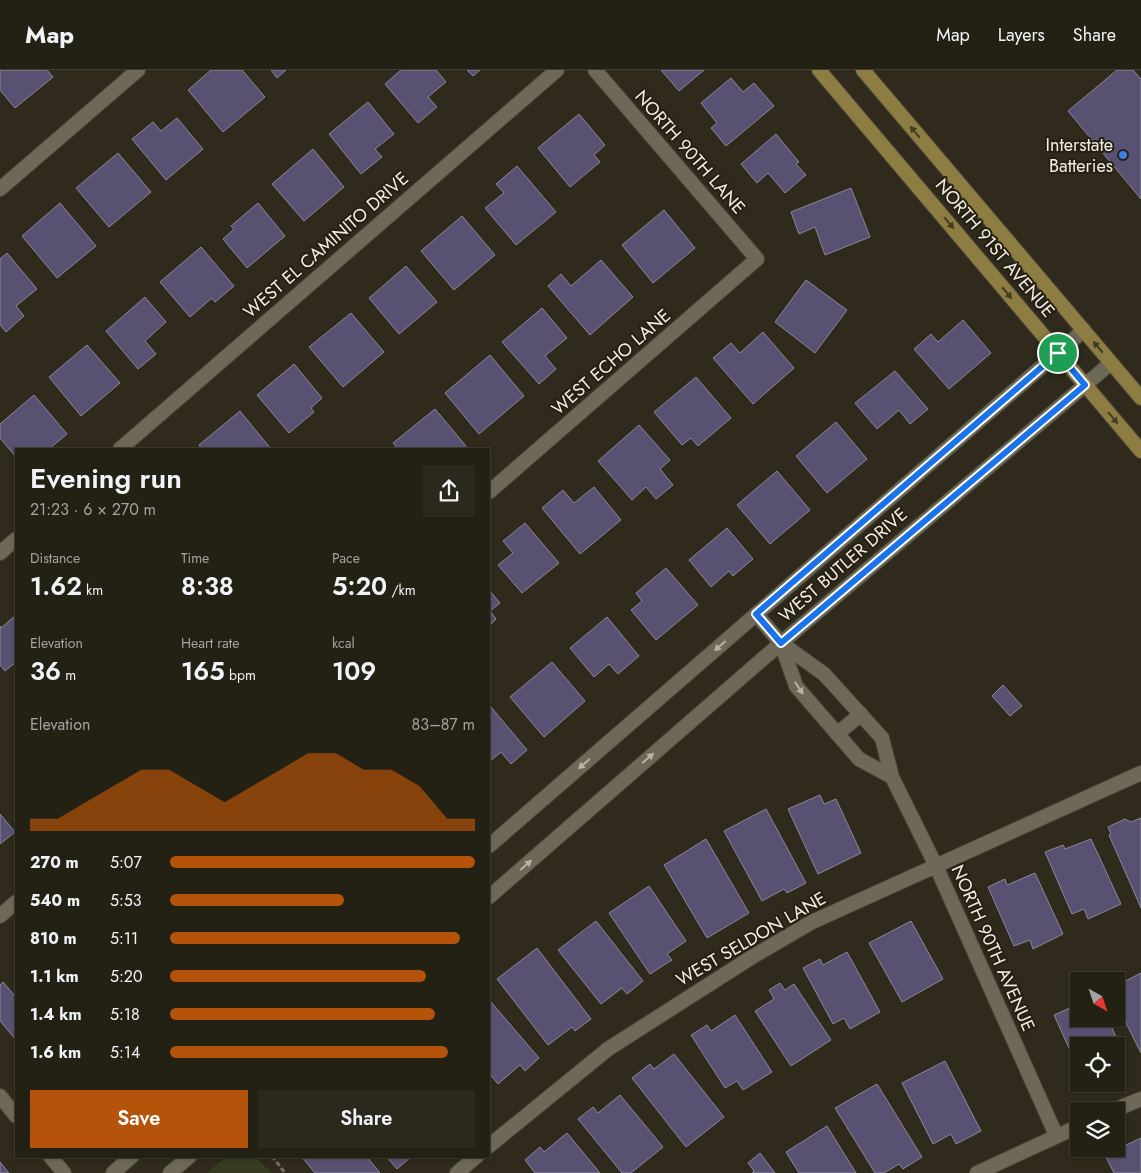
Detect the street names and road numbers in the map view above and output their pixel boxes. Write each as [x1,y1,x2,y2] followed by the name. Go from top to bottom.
[629,84,751,220] street label: NORTH 90TH LANE
[238,166,414,324] street label: WEST EL CAMINITO DRIVE
[929,173,1061,323] street label: NORTH 91ST AVENUE
[546,303,676,421] street label: WEST ECHO LANE
[773,502,913,628] street label: WEST BUTLER DRIVE
[945,861,1041,1035] street label: NORTH 90TH AVENUE
[671,885,831,993] street label: WEST SELDON LANE

